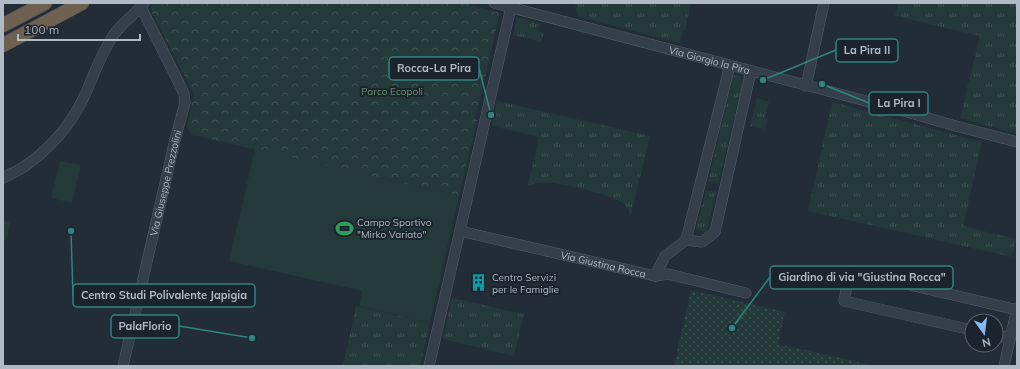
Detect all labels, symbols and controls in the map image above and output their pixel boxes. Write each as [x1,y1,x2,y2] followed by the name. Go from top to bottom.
[18,16,140,42] scale bar
[24,22,59,37] text: 100 m
[836,39,898,62] callout: La Pira II
[668,43,751,77] street label: Via Giorgio la Pira
[844,43,890,57] text: La Pira II
[389,57,479,80] callout: Rocca-La Pira
[397,61,471,75] text: Rocca-La Pira
[361,85,423,98] park label: Parco Ecopoli
[869,92,928,115] callout: La Pira I
[877,96,921,110] text: La Pira I
[147,128,184,237] street label: Via Giuseppe Prezzolini
[357,216,432,241] place label: Campo Sportivo "Mirko Variato"
[334,218,354,238] sports icon: Campo Sportivo "Mirko Variato"
[559,248,647,281] street label: Via Giustina Rocca
[770,266,953,289] callout: Giardino di via "Giustina Rocca"
[778,270,946,284] text: Giardino di via "Giustina Rocca"
[492,271,559,296] place label: Centro Servizi per le Famiglie
[469,273,489,293] building icon: Centro Servizi per le Famiglie
[73,284,255,307] callout: Centro Studi Polivalente Japigia
[81,288,247,302] text: Centro Studi Polivalente Japigia
[964,313,1004,353] north arrow
[111,315,179,338] callout: PalaFlorio
[119,319,172,333] text: PalaFlorio
[981,335,992,351] text: N

